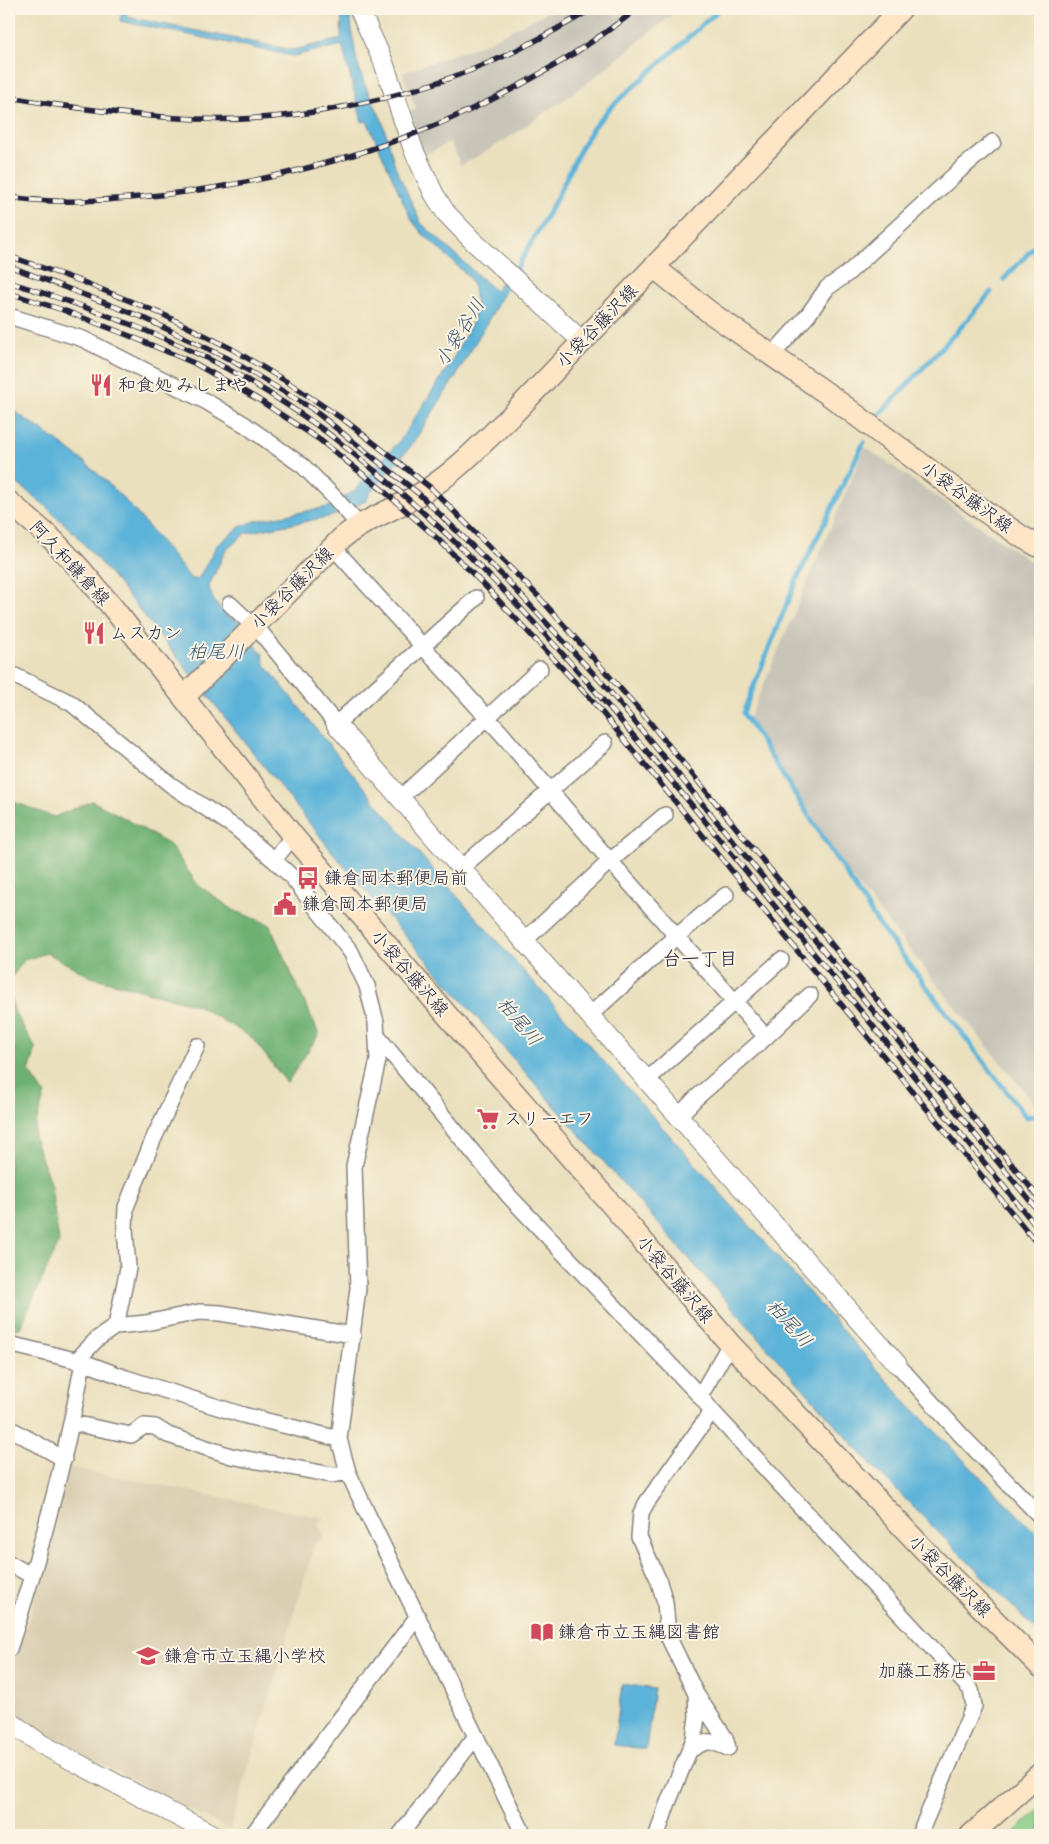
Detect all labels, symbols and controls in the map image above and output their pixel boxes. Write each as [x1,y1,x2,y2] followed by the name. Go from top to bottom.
[552,280,642,372] street label: 小袋谷藤沢線
[430,294,489,371] water label: 小袋谷川
[88,372,114,398] restaurant icon: 和食処 みしまや
[118,374,248,396] place label: 和食処 みしまや
[917,456,1017,538] street label: 小袋谷藤沢線
[25,516,115,610] street label: 阿久和鎌倉線
[246,542,338,634] street label: 小袋谷藤沢線
[81,620,107,646] restaurant icon: ムスカン
[110,622,182,644] place label: ムスカン
[187,640,245,663] water label: 柏尾川
[295,865,321,891] bus stop icon: 鎌倉岡本郵便局前
[324,867,468,889] place label: 鎌倉岡本郵便局前
[272,891,298,917] public building icon: 鎌倉岡本郵便局
[302,893,428,915] place label: 鎌倉岡本郵便局
[366,925,454,1021] street label: 小袋谷藤沢線
[662,947,738,970] district label: 台一丁目
[492,992,547,1051] water label: 柏尾川
[475,1106,501,1132] supermarket icon: スリーエフ
[504,1108,594,1130] place label: スリーエフ
[632,1231,718,1327] street label: 小袋谷藤沢線
[762,1294,817,1352] water label: 柏尾川
[904,1530,996,1622] street label: 小袋谷藤沢線
[529,1619,555,1645] library icon: 鎌倉市立玉縄図書館
[558,1621,720,1643] place label: 鎌倉市立玉縄図書館
[135,1643,161,1669] school or university icon: 鎌倉市立玉縄小学校
[164,1645,326,1667] place label: 鎌倉市立玉縄小学校
[971,1658,997,1684] office icon: 加藤工務店
[878,1660,968,1682] place label: 加藤工務店

